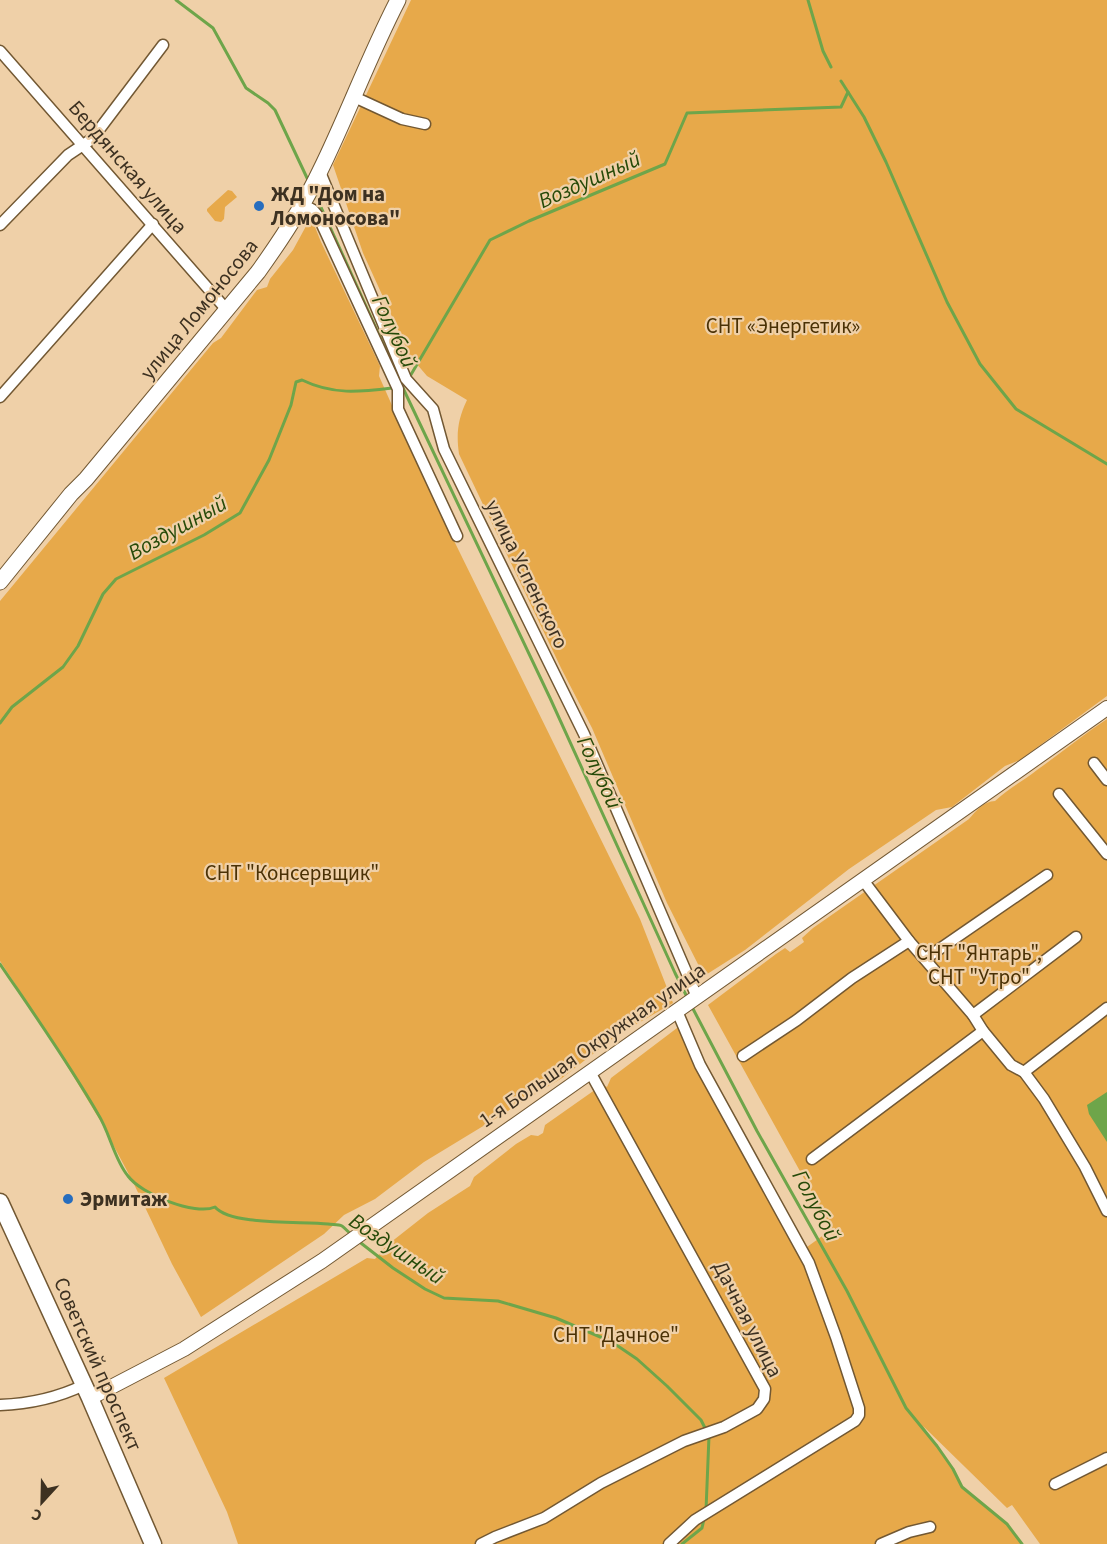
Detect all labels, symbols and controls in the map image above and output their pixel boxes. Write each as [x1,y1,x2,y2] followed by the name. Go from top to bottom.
[61,94,195,240] street label: Бердянская улица
[533,143,646,217] water label: Воздушный
[270,179,400,233] place label: ЖД "Дом на Ломоносова"
[252,199,266,213] marker: ЖД "Дом на Ломоносова"
[133,232,265,386] street label: улица Ломоносова
[363,290,425,373] water label: Голубой
[706,311,860,341] park label: СНТ «Энергетик»
[122,487,233,568] water label: Воздушный
[478,494,576,654] street label: улица Успенского
[568,731,630,814] water label: Голубой
[205,858,379,888] park label: СНТ "Консервщик"
[916,938,1042,992] park label: СНТ "Янтарь", СНТ "Утро"
[473,955,711,1135] street label: 1-я Большая Окружная улица
[784,1164,848,1247] water label: Голубой
[80,1184,167,1214] place label: Эрмитаж
[61,1192,75,1206] marker: Эрмитаж
[342,1205,451,1293] water label: Воздушный
[706,1255,790,1383] street label: Дачная улица
[46,1272,150,1456] street label: Советский проспект
[553,1320,679,1350] park label: СНТ "Дачное"
[12,1472,72,1532] north arrow
[28,1503,45,1527] text: С

